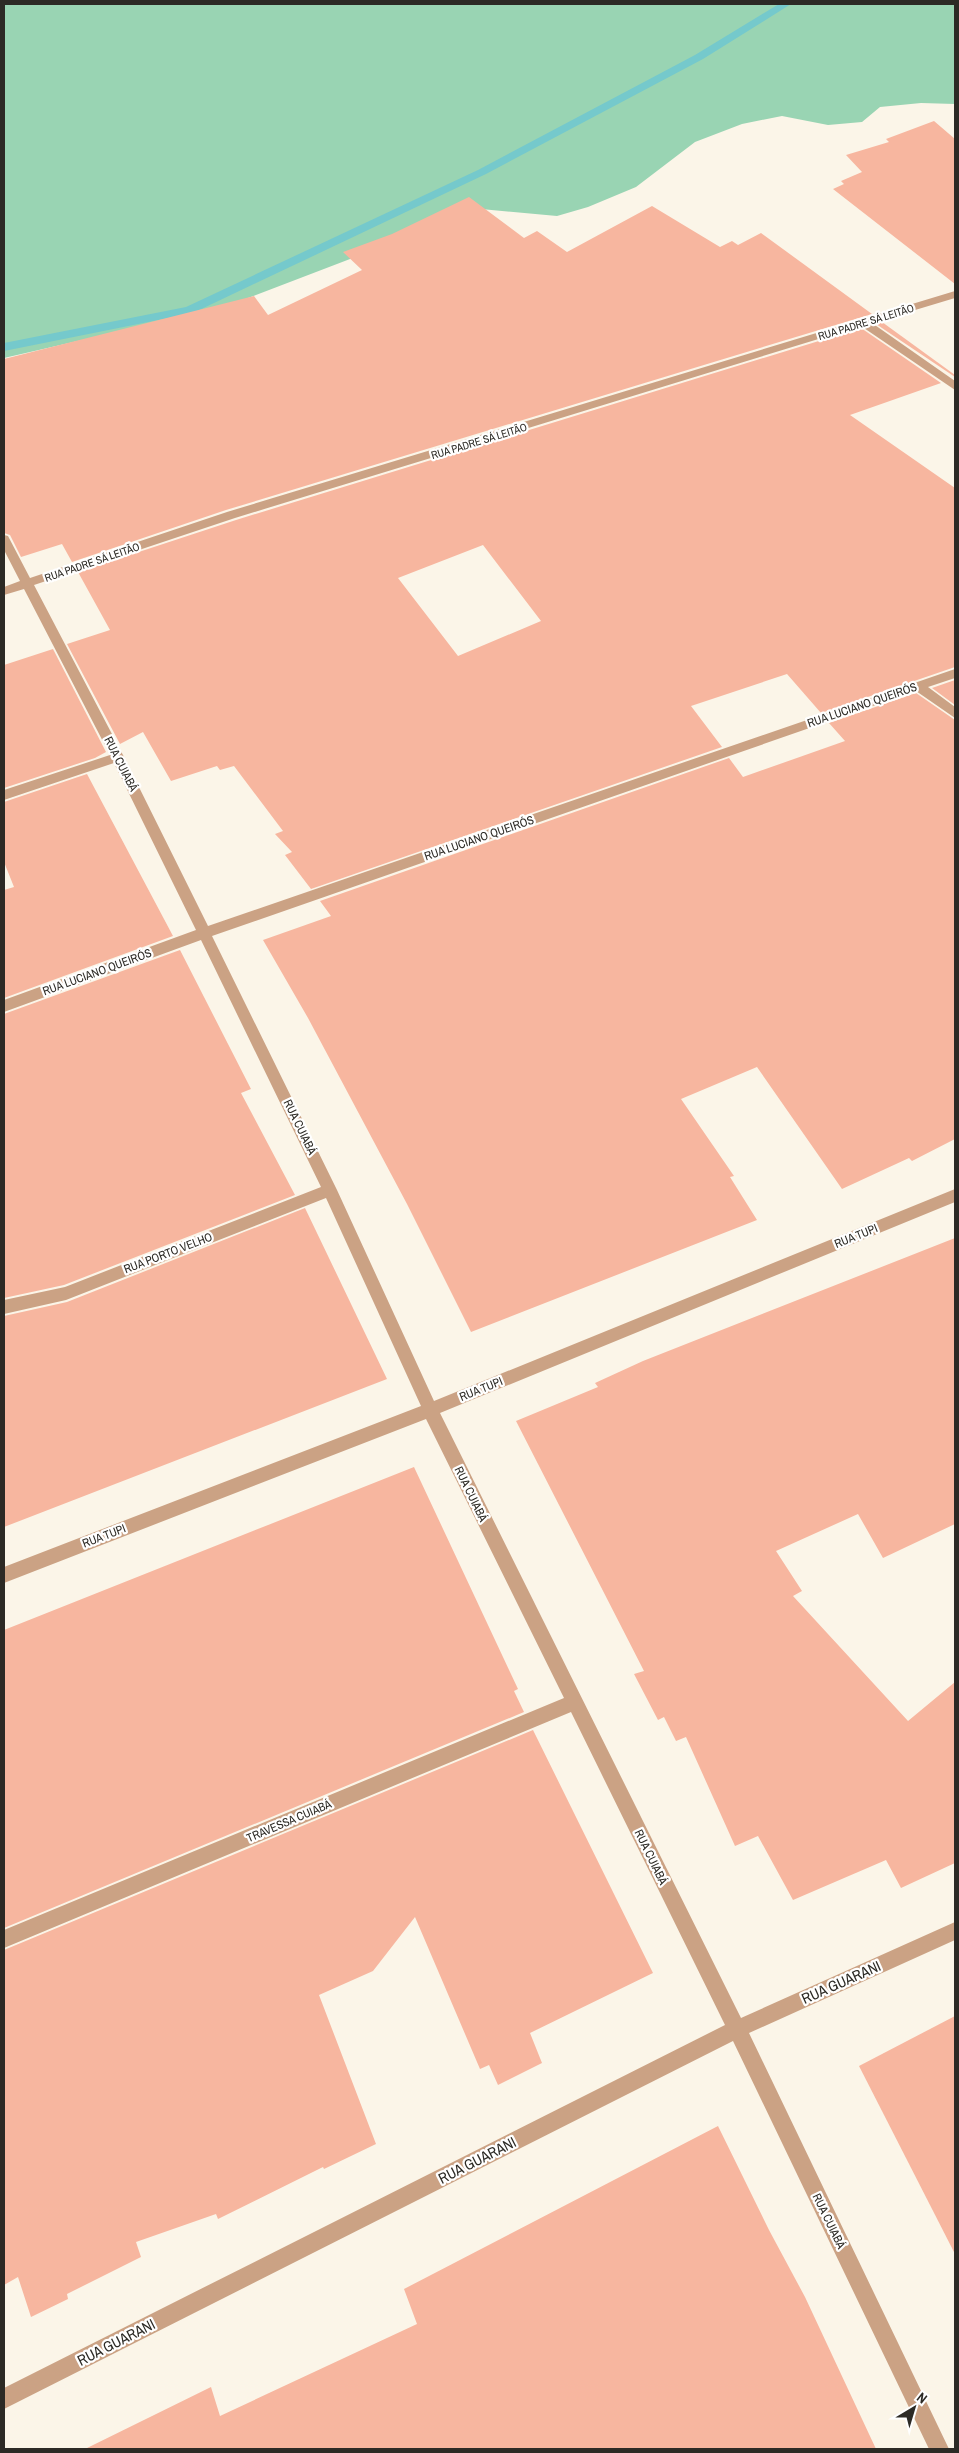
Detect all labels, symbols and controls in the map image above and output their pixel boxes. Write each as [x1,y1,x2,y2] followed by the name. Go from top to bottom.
[816,301,916,343] street label: RUA PADRE SÁ LEITÃO
[429,420,529,462] street label: RUA PADRE SÁ LEITÃO
[43,539,141,585] street label: RUA PADRE SÁ LEITÃO
[805,679,919,731] street label: RUA LUCIANO QUEIRÓS
[100,734,142,795] street label: RUA CUIABÁ
[422,812,536,864] street label: RUA LUCIANO QUEIRÓS
[40,945,154,999] street label: RUA LUCIANO QUEIRÓS
[280,1097,320,1158] street label: RUA CUIABÁ
[832,1220,880,1252] street label: RUA TUPI
[121,1229,215,1277] street label: RUA PORTO VELHO
[457,1373,505,1405] street label: RUA TUPI
[451,1464,491,1525] street label: RUA CUIABÁ
[80,1520,128,1552] street label: RUA TUPI
[244,1796,334,1846] street label: TRAVESSA CUIABÁ
[631,1827,671,1888] street label: RUA CUIABÁ
[798,1955,884,2009] street label: RUA GUARANI
[434,2131,520,2189] street label: RUA GUARANI
[809,2191,849,2252] street label: RUA CUIABÁ
[73,2313,159,2371] street label: RUA GUARANI
[889,2383,939,2433] north arrow
[913,2388,931,2407] text: N

